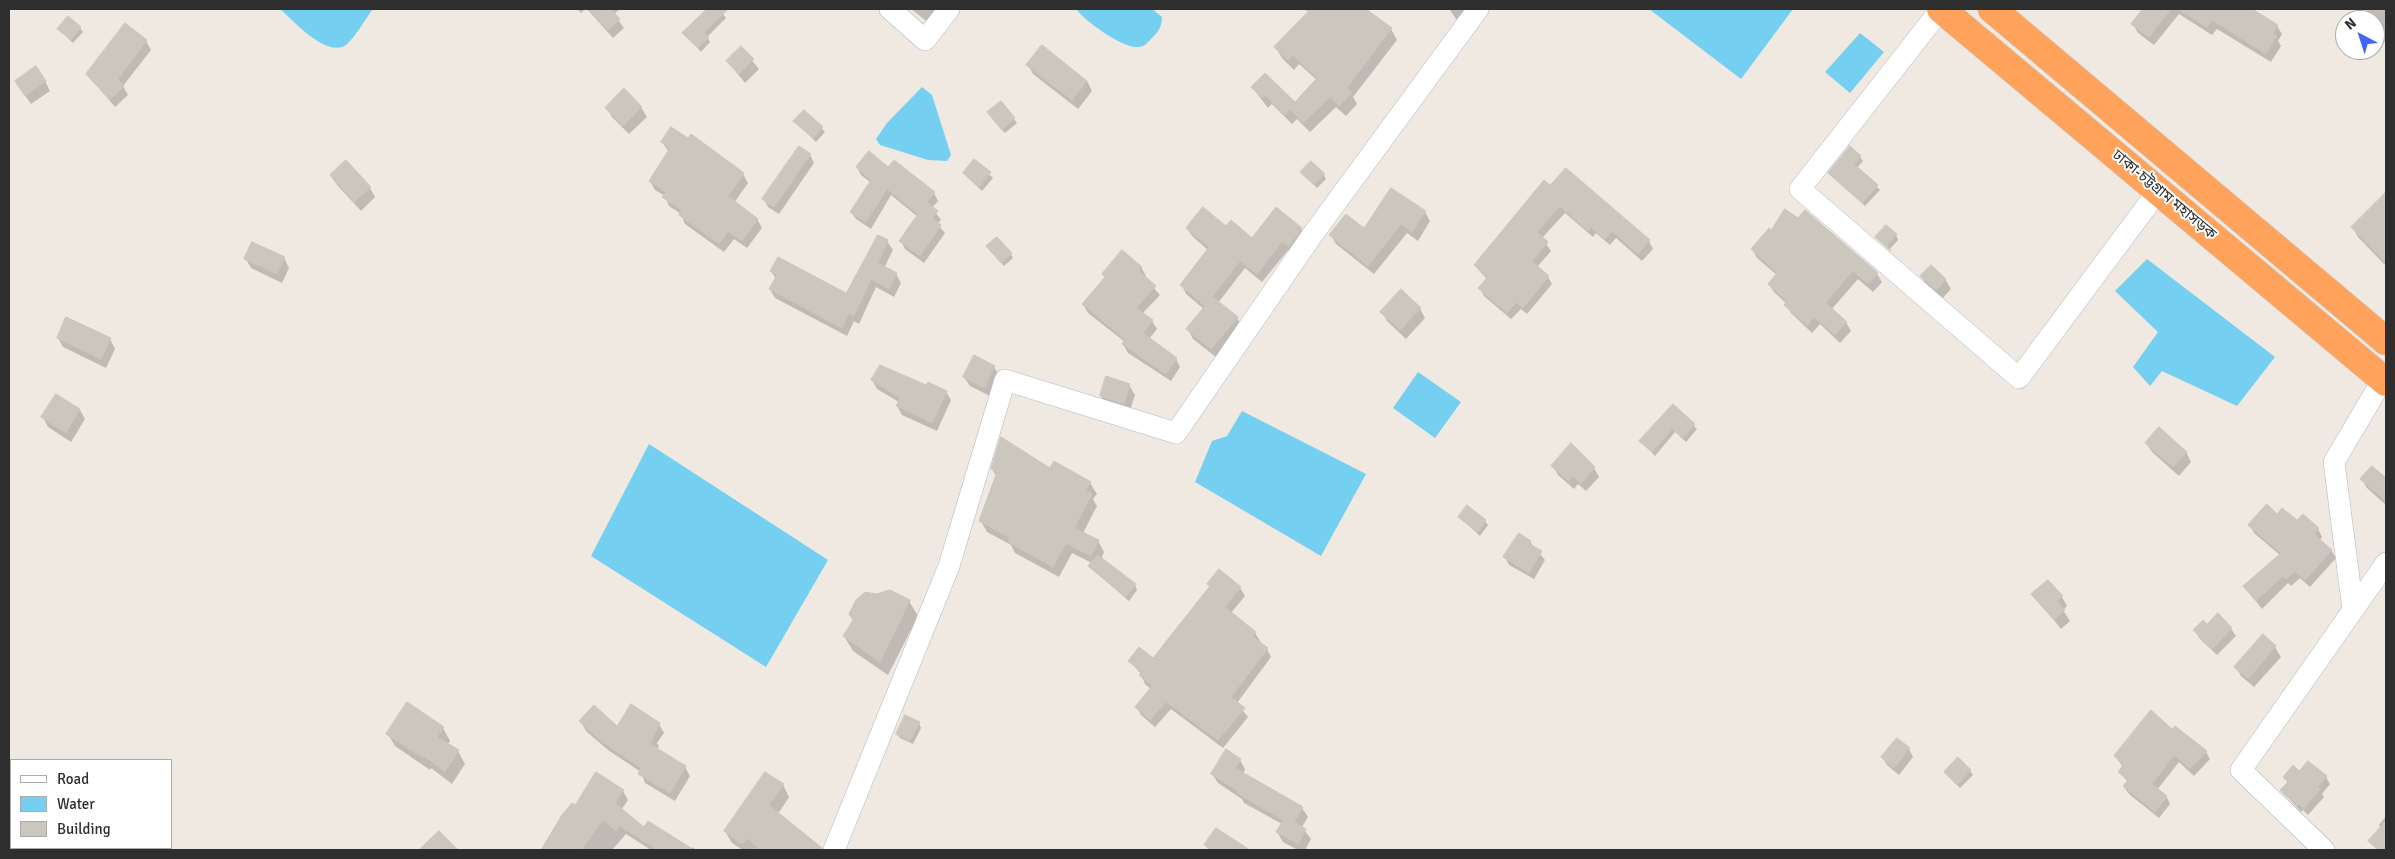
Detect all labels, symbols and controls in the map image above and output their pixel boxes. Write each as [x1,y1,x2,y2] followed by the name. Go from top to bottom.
[2335,10,2385,60] north arrow
[2341,14,2360,34] text: N
[2108,146,2220,244] street label: ঢাকা-চট্টগ্রাম মহাসড়ক
[10,759,172,849] legend
[57,770,89,788] text: Road
[57,795,95,813] text: Water
[57,820,111,838] text: Building

